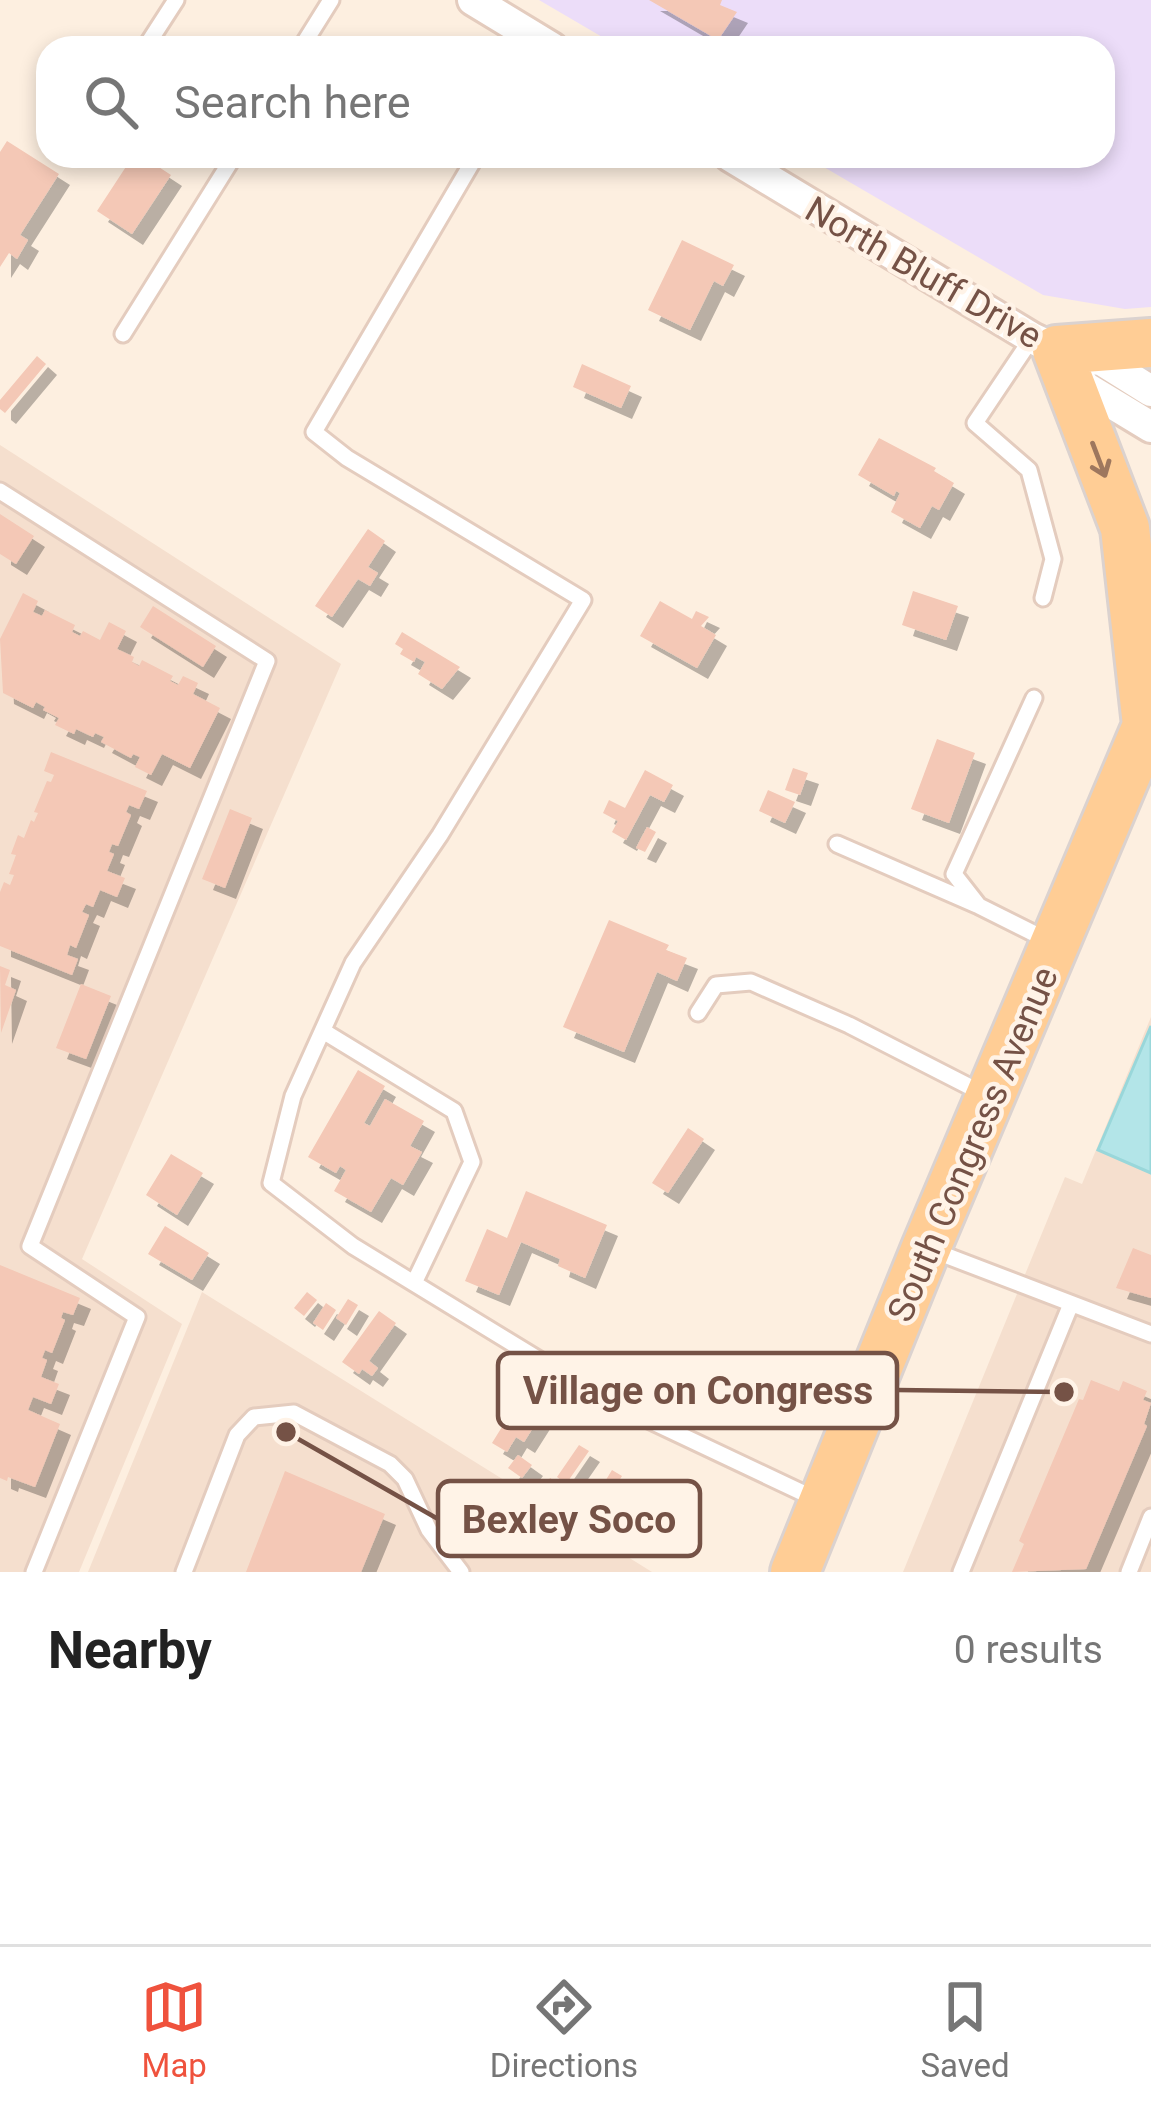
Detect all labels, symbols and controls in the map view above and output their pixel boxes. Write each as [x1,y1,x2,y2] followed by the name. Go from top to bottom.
[36,36,1115,168] search box
[78,69,144,135] icon: search
[174,76,411,129] text: Search here
[798,188,1049,357] street label: North Bluff Drive
[1089,440,1111,477] one-way arrow
[879,961,1067,1328] street label: South Congress Avenue
[498,1353,897,1428] callout: Village on Congress
[523,1368,873,1414] text: Village on Congress
[438,1481,700,1556] callout: Bexley Soco
[462,1497,676,1543] text: Bexley Soco
[48,1621,212,1680] text: Nearby
[954,1627,1103,1673] text: 0 results
[141,1974,207,2085] tab: Map
[490,1974,638,2085] tab: Directions
[921,1974,1010,2085] tab: Saved

